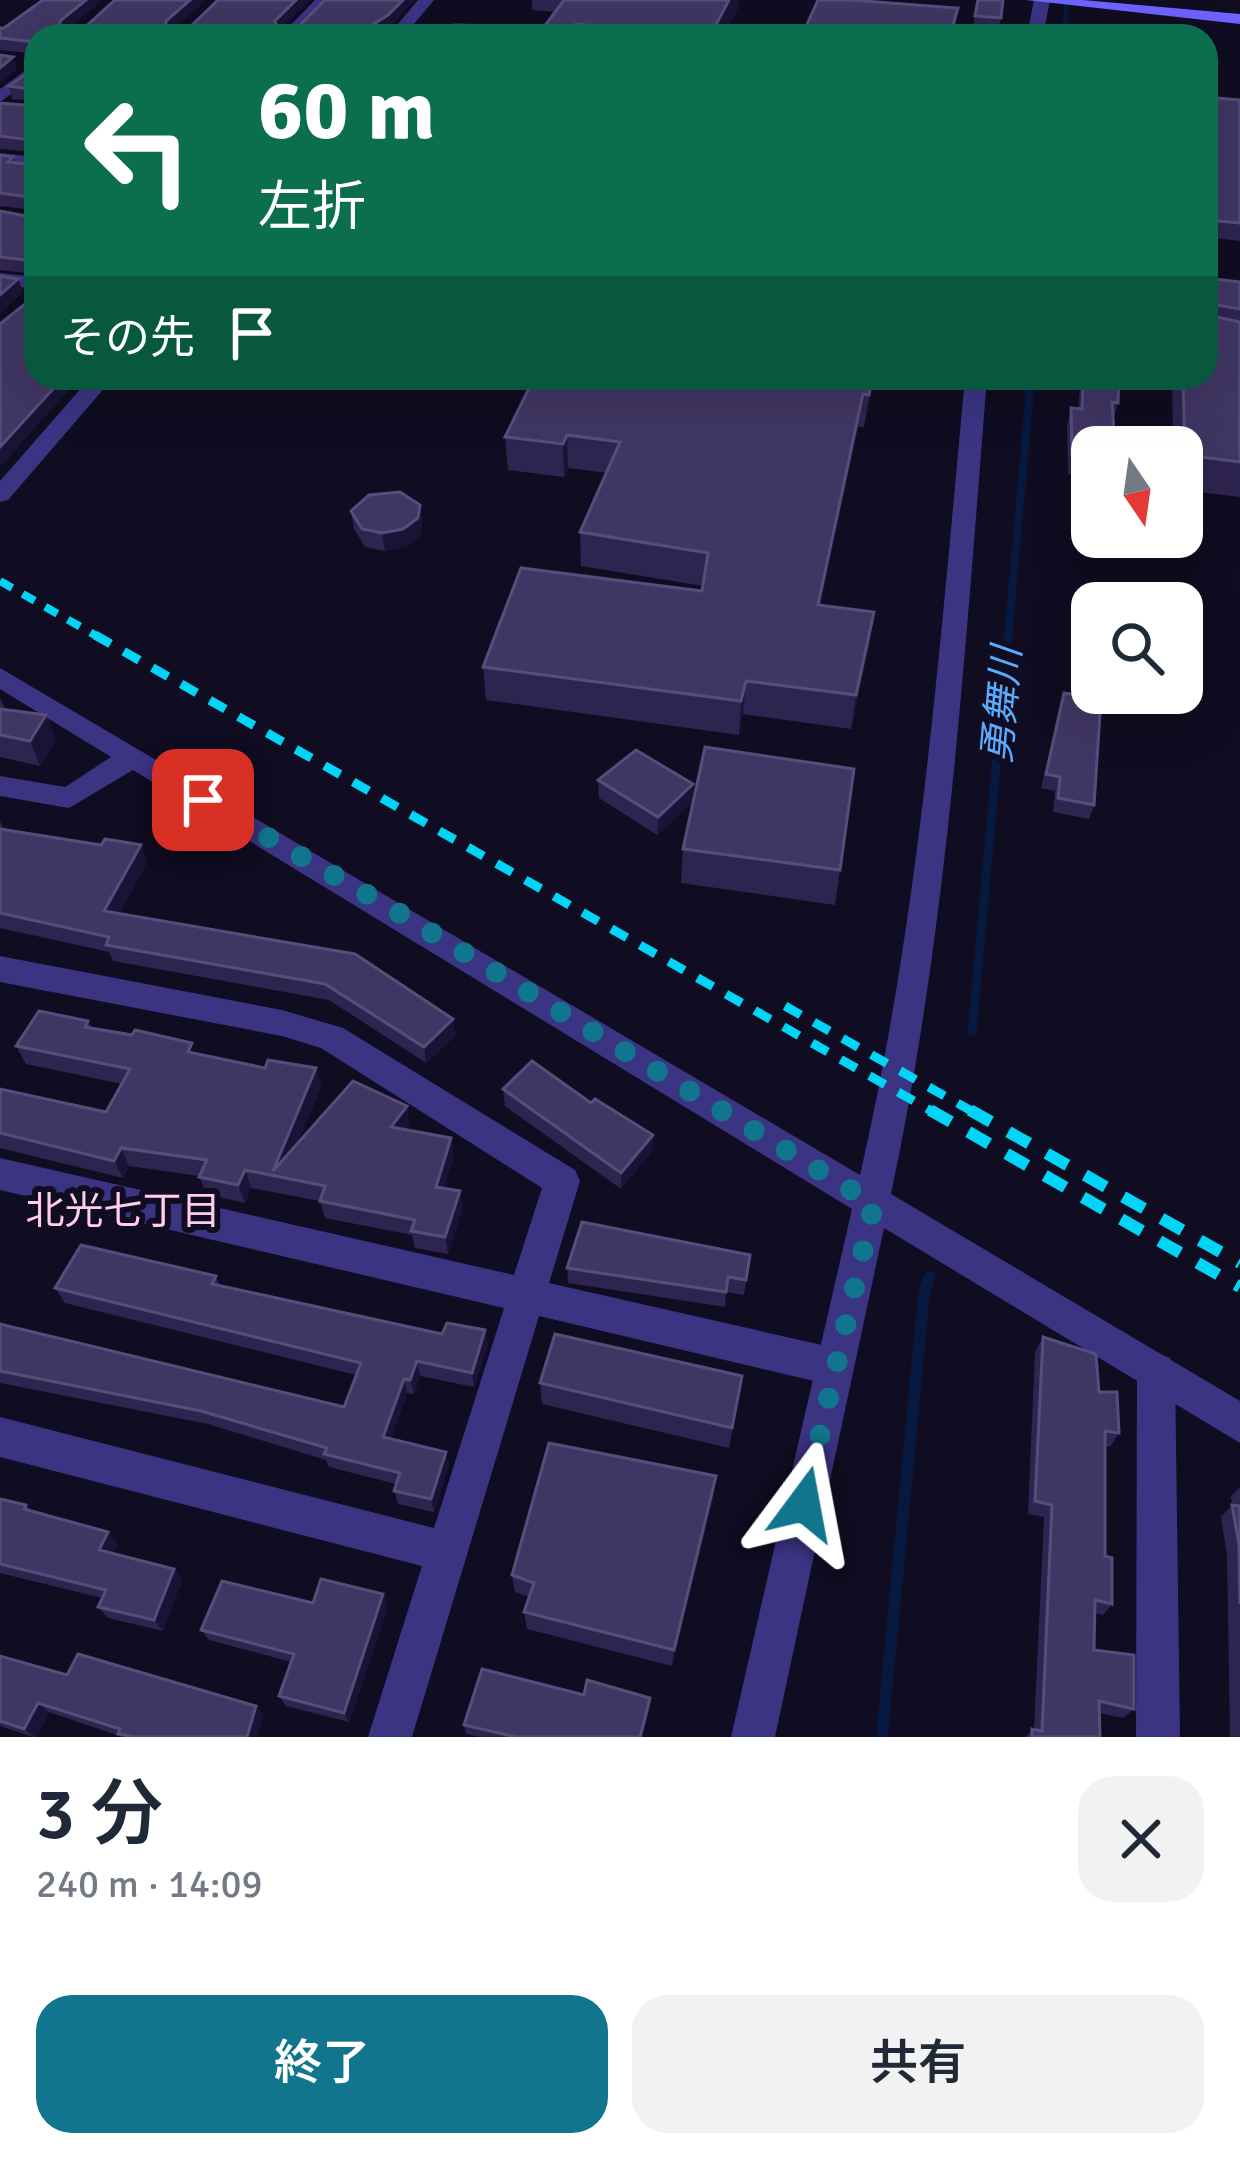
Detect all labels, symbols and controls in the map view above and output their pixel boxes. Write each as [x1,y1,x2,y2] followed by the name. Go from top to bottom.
[258,59,435,163] text: 60 m
[60,72,216,228] icon: left
[258,174,366,241] text: 左折
[219,300,285,366] icon: arrive
[60,311,195,366] text: その先
[1071,426,1203,558] north arrow
[1071,426,1203,714] map controls
[1071,582,1203,714] button: search
[973,641,1031,765] water label: 勇舞川
[152,749,254,851] pin
[170,767,236,833] icon: arrive
[25,1187,221,1235] district label: 北光七丁目
[741,1441,867,1567] position arrow
[36,1770,163,1859] text: 3 分
[1078,1776,1204,1902] button: close
[36,1860,263,1908] text: 240 m · 14:09
[36,1995,608,2133] button: 終了
[632,1995,1204,2133] button: 共有

